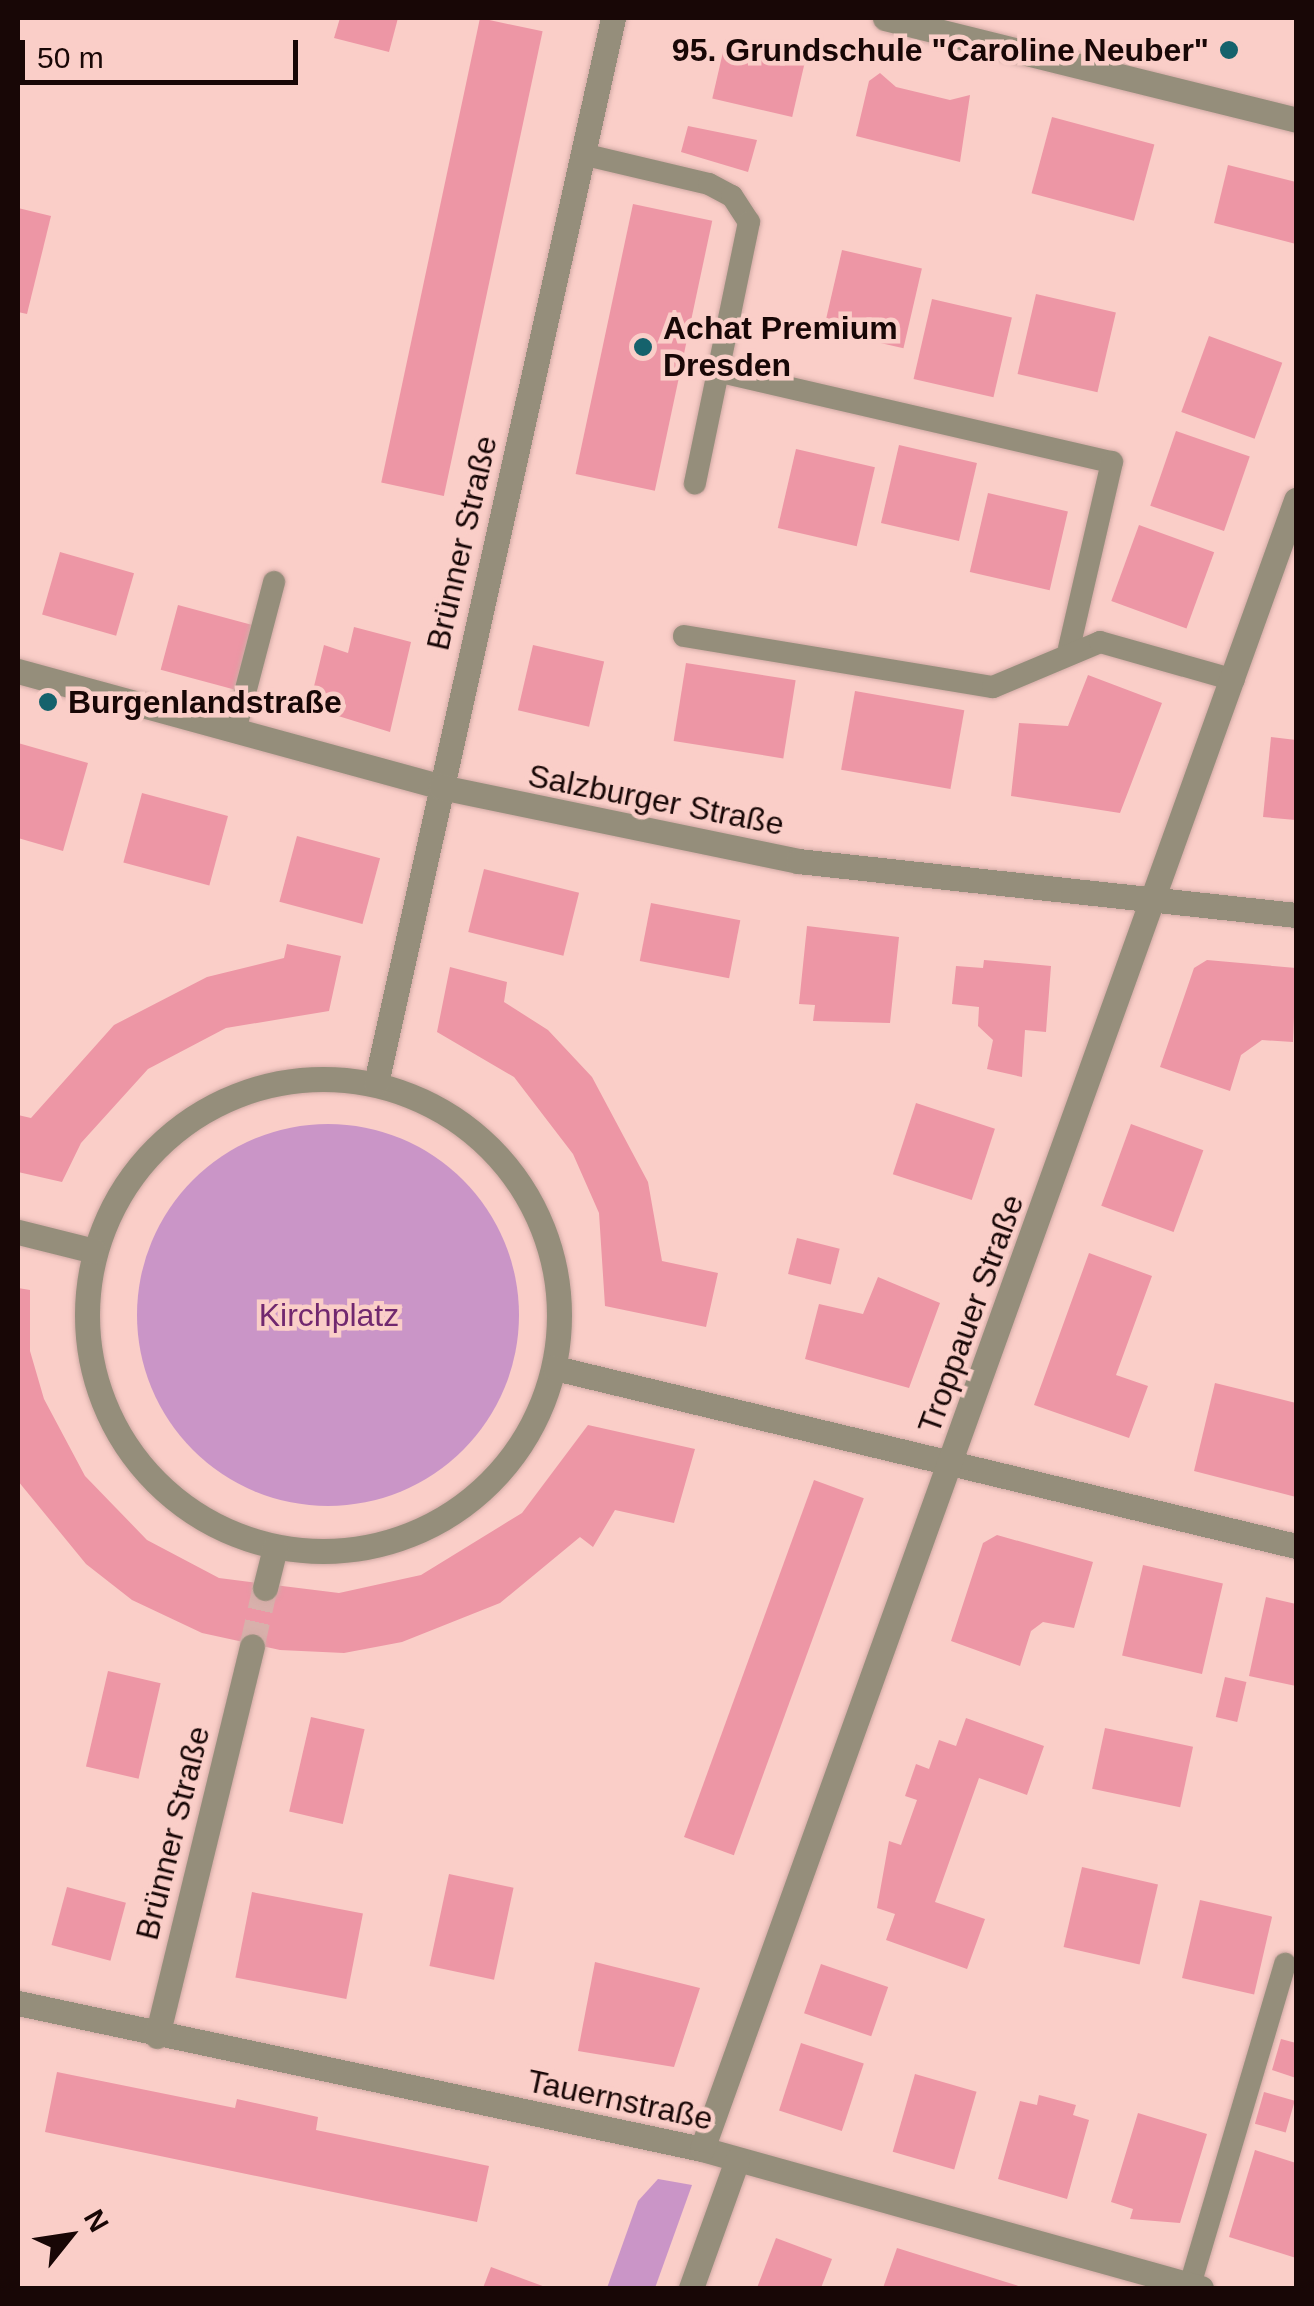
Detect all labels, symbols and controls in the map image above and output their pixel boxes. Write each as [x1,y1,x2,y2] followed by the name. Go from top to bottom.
[25,20,302,82] scale bar
[672,31,1209,69] place label: 95. Grundschule "Caroline Neuber"
[1218,39,1240,61] marker: 95. Grundschule "Caroline Neuber"
[37,41,104,74] text: 50 m
[663,310,898,385] place label: Achat Premium Dresden
[632,336,654,358] marker: Achat Premium Dresden
[419,432,505,654] street label: Brünner Straße
[68,683,342,721] place label: Burgenlandstraße
[37,691,59,713] marker: Burgenlandstraße
[525,756,787,844] street label: Salzburger Straße
[910,1189,1032,1439] street label: Troppauer Straße
[259,1296,399,1334] park label: Kirchplatz
[128,1722,218,1944] street label: Brünner Straße
[524,2062,716,2138] street label: Tauernstraße
[20,2186,120,2286] north arrow
[78,2204,115,2237] text: N

